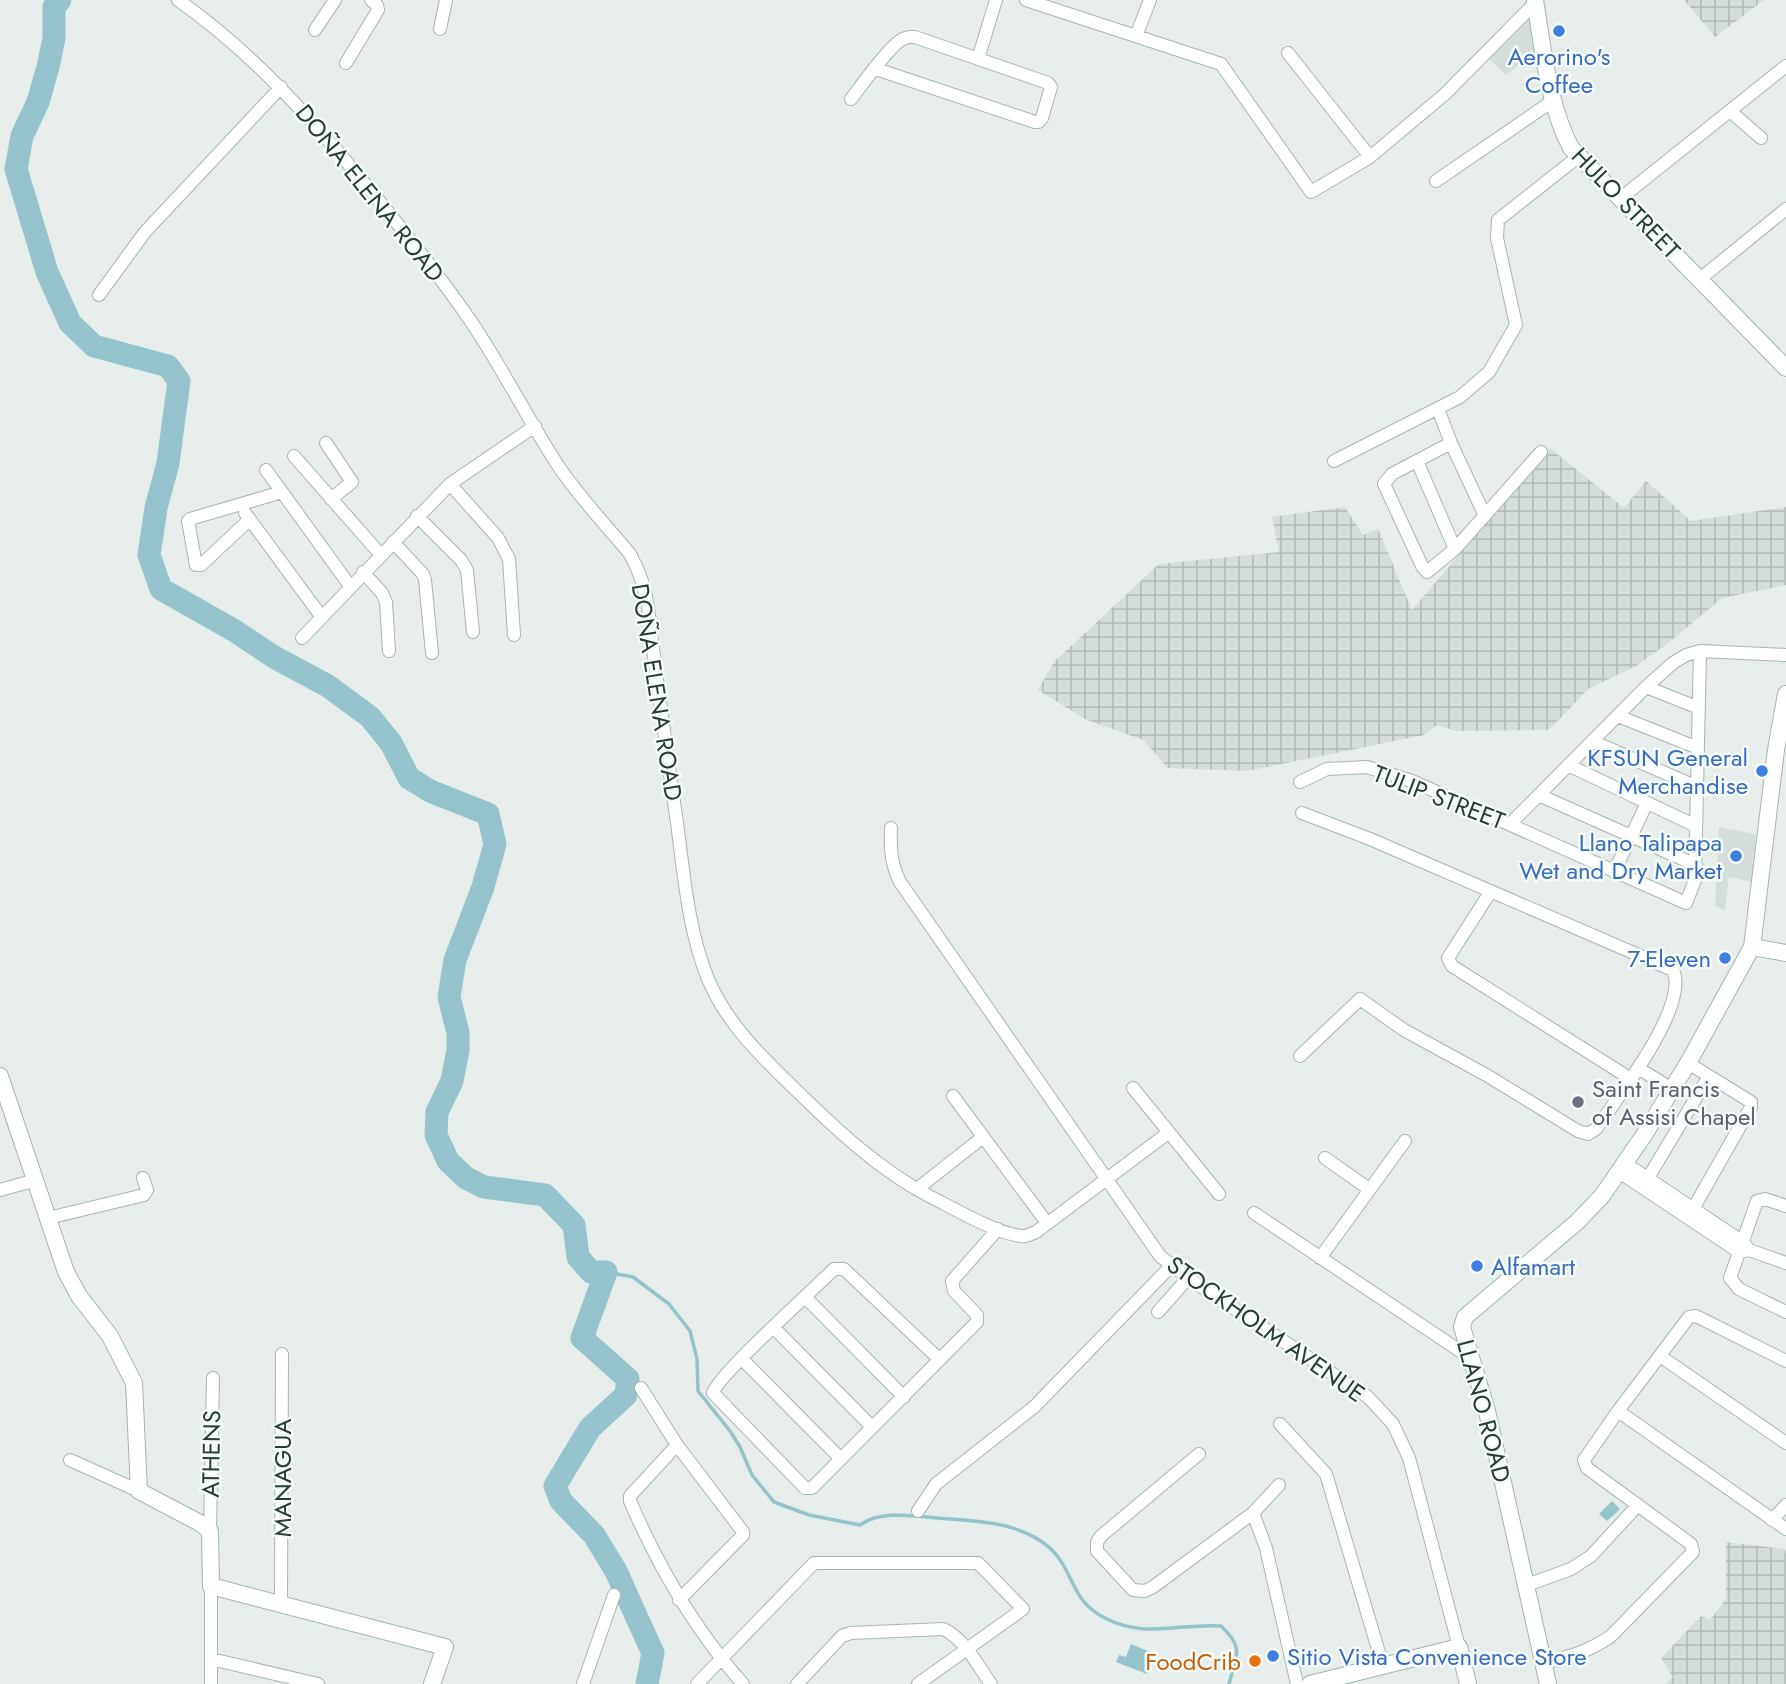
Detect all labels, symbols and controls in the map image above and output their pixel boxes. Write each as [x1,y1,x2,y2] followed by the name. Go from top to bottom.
[1551,23,1567,39] marker: Aerorino's Coffee
[1508,39,1610,102] place label: Aerorino's Coffee
[287,97,453,289] street label: DOÑA ELENA ROAD
[1563,139,1689,267] street label: HULO STREET
[623,581,691,803] street label: DOÑA ELENA ROAD
[1587,740,1748,803] place label: KFSUN General Merchandise
[1368,756,1510,838] street label: TULIP STREET
[1754,763,1770,779] marker: KFSUN General Merchandise
[1519,825,1722,888] place label: Llano Talipapa Wet and Dry Market
[1728,848,1744,864] marker: Llano Talipapa Wet and Dry Market
[1627,941,1711,976] place label: 7-Eleven
[1717,950,1733,966] marker: 7-Eleven
[1592,1071,1756,1134] place label: Saint Francis of Assisi Chapel
[1570,1094,1586,1110] marker: Saint Francis of Assisi Chapel
[1160,1247,1372,1411] street label: STOCKHOLM AVENUE
[1491,1249,1575,1284] place label: Alfamart
[1469,1258,1485,1274] marker: Alfamart
[1448,1336,1520,1486] street label: LLANO ROAD
[193,1410,229,1498] street label: ATHENS
[265,1419,300,1537] street label: MANAGUA
[1287,1639,1587,1674] place label: Sitio Vista Convenience Store
[1145,1644,1241,1679] place label: FoodCrib
[1265,1648,1281,1664] marker: Sitio Vista Convenience Store
[1247,1653,1263,1669] marker: FoodCrib

